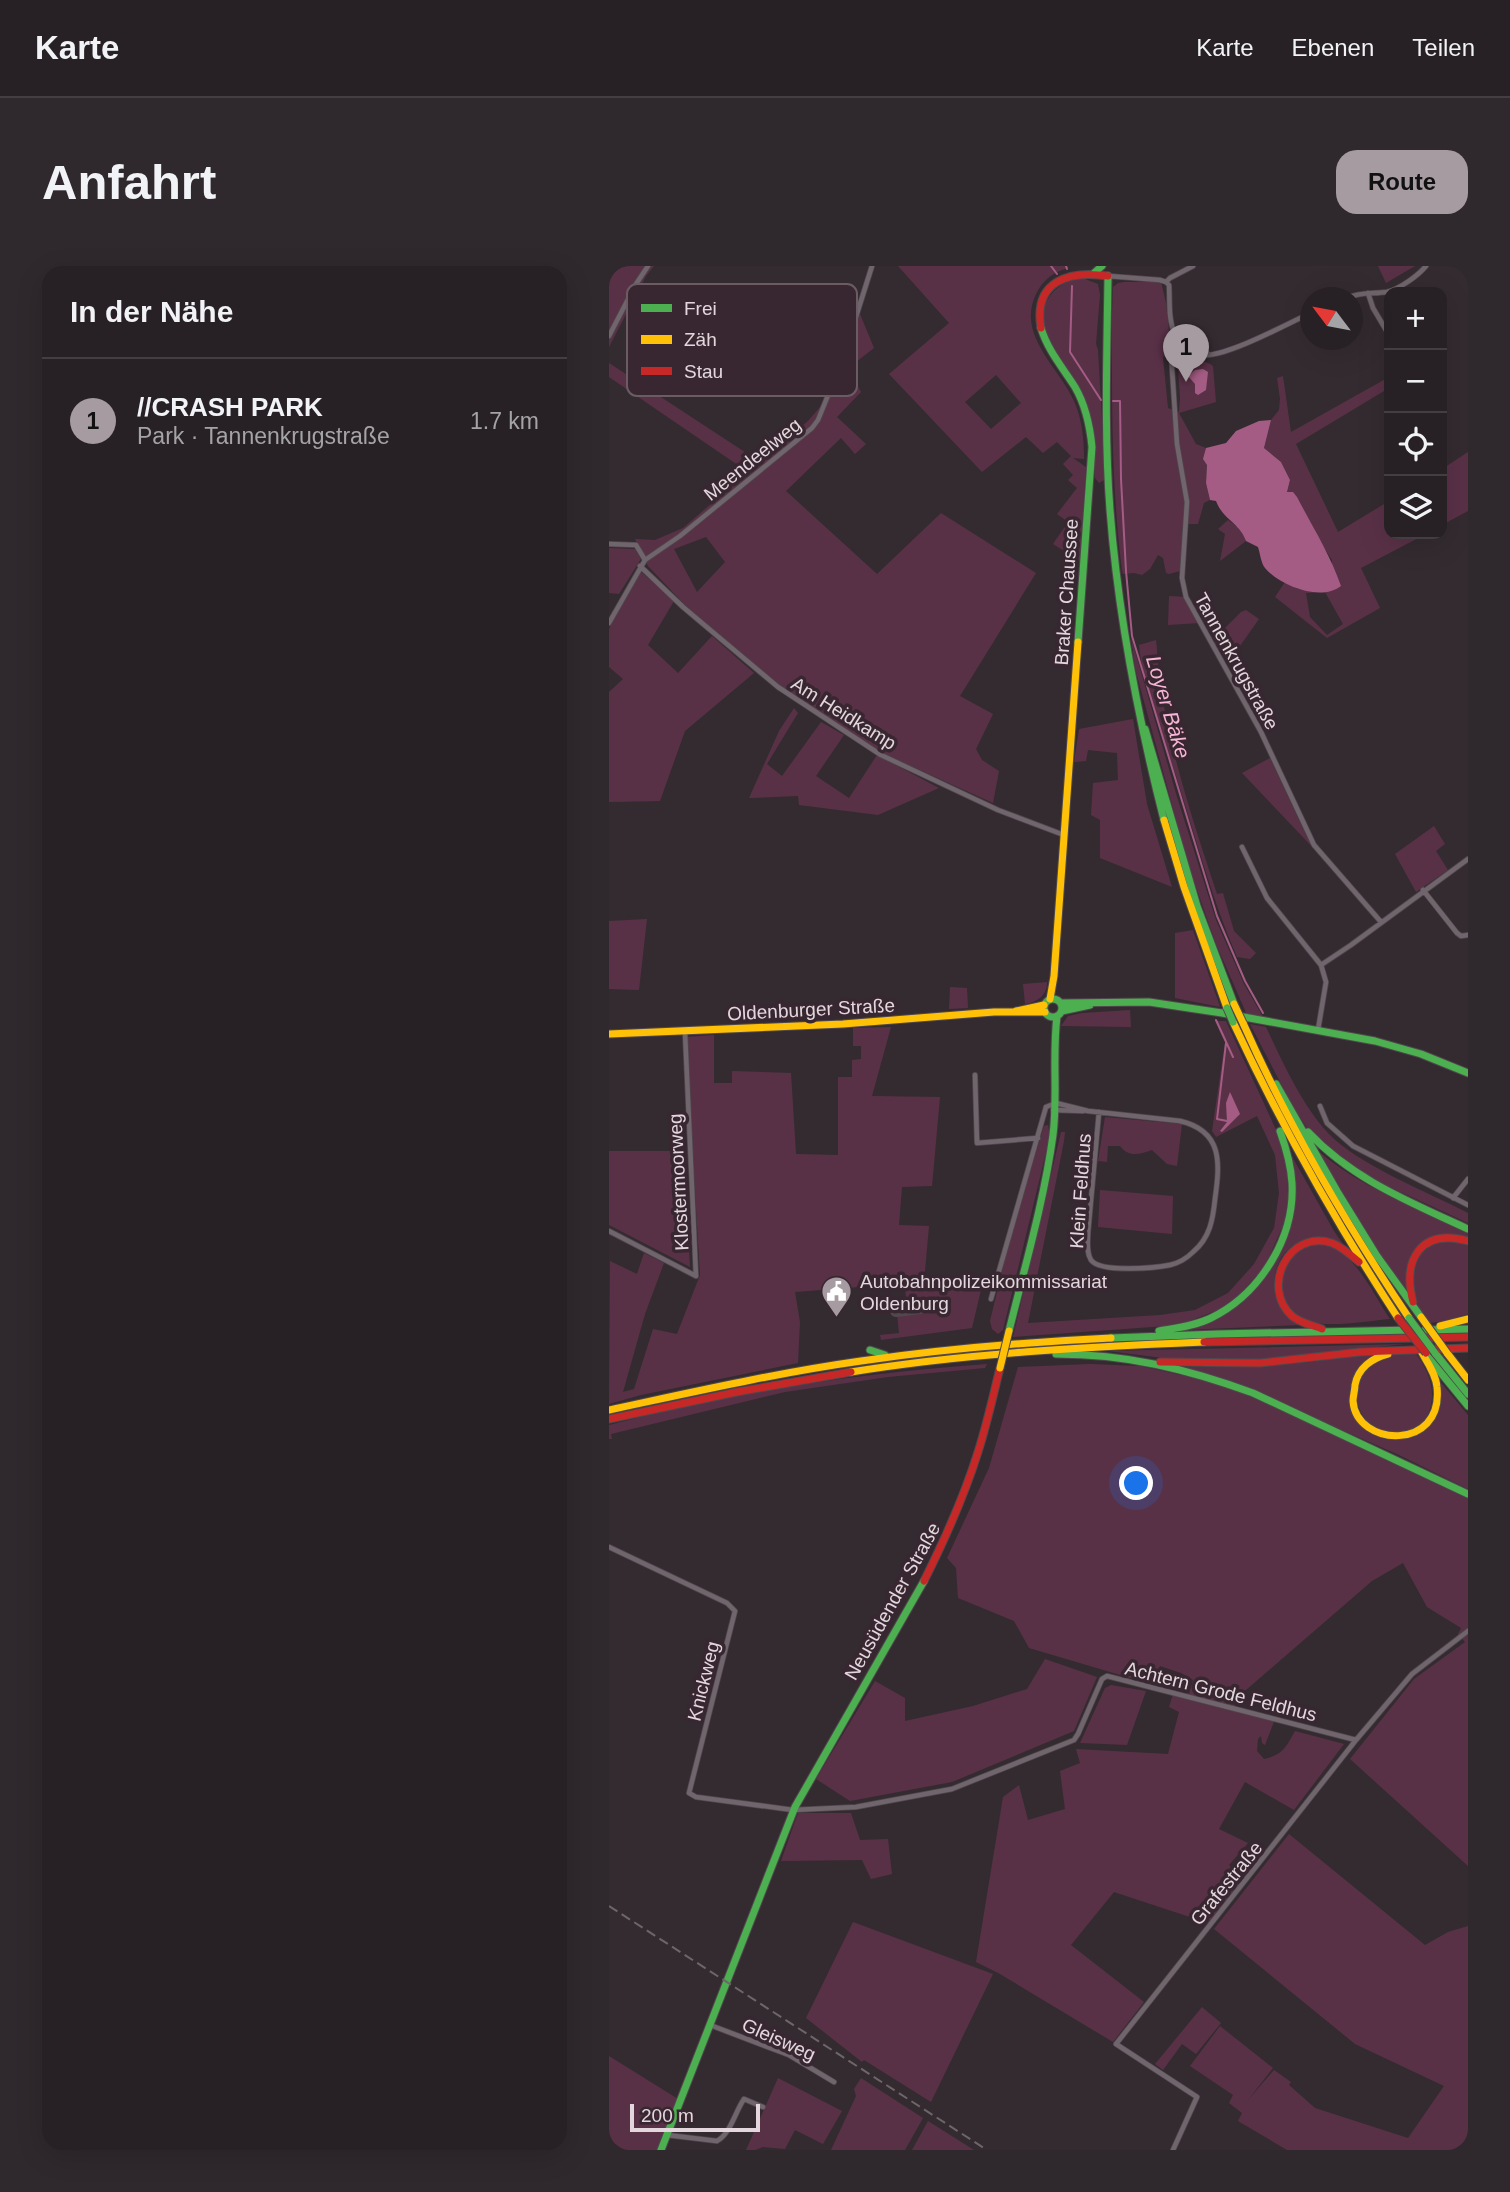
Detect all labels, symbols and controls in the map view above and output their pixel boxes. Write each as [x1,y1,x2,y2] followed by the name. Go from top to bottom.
[35,29,119,66] text: Karte
[1196,34,1254,61] text: Karte
[1292,34,1374,61] text: Ebenen
[1412,34,1475,61] text: Teilen
[1336,150,1468,214] button: Route
[42,155,216,209] text: Anfahrt
[627,284,857,396] legend
[1300,287,1363,350] north arrow
[1384,287,1447,539] map controls
[1384,287,1447,350] button: +
[70,295,233,328] text: In der Nähe
[684,298,717,319] text: Frei
[1163,324,1209,382] pin: 1
[684,329,717,350] text: Zäh
[1384,350,1447,413] button: −
[684,361,723,382] text: Stau
[137,392,323,422] text: //CRASH PARK
[87,408,99,434] text: 1
[470,408,539,434] text: 1.7 km
[1384,413,1447,476] button: locate
[700,414,805,505] street label: Meendeelweg
[137,423,390,449] text: Park · Tannenkrugstraße
[1384,476,1447,539] button: layers
[1051,518,1082,666] street label: Braker Chaussee
[1190,589,1283,733] street label: Tannenkrugstraße
[1142,653,1195,761] water label: Loyer Bäke
[788,673,900,754] street label: Am Heidkamp
[727,995,895,1024] street label: Oldenburger Straße
[664,1113,693,1251] street label: Klostermoorweg
[1066,1133,1095,1249] street label: Klein Feldhus
[860,1271,1108,1314] place label: Autobahnpolizeikommissariat Oldenburg
[820,1275,854,1319] public building icon: Autobahnpolizeikommissariat Oldenburg
[1119,1466,1153,1500] your location
[840,1519,944,1683] street label: Neusüdender Straße
[683,1639,724,1723] street label: Knickweg
[1123,1658,1319,1725] street label: Achtern Grode Feldhus
[1186,1837,1266,1929] street label: Grafestraße
[739,2014,819,2065] street label: Gleisweg
[630,2101,759,2133] scale bar
[641,2105,694,2126] text: 200 m

